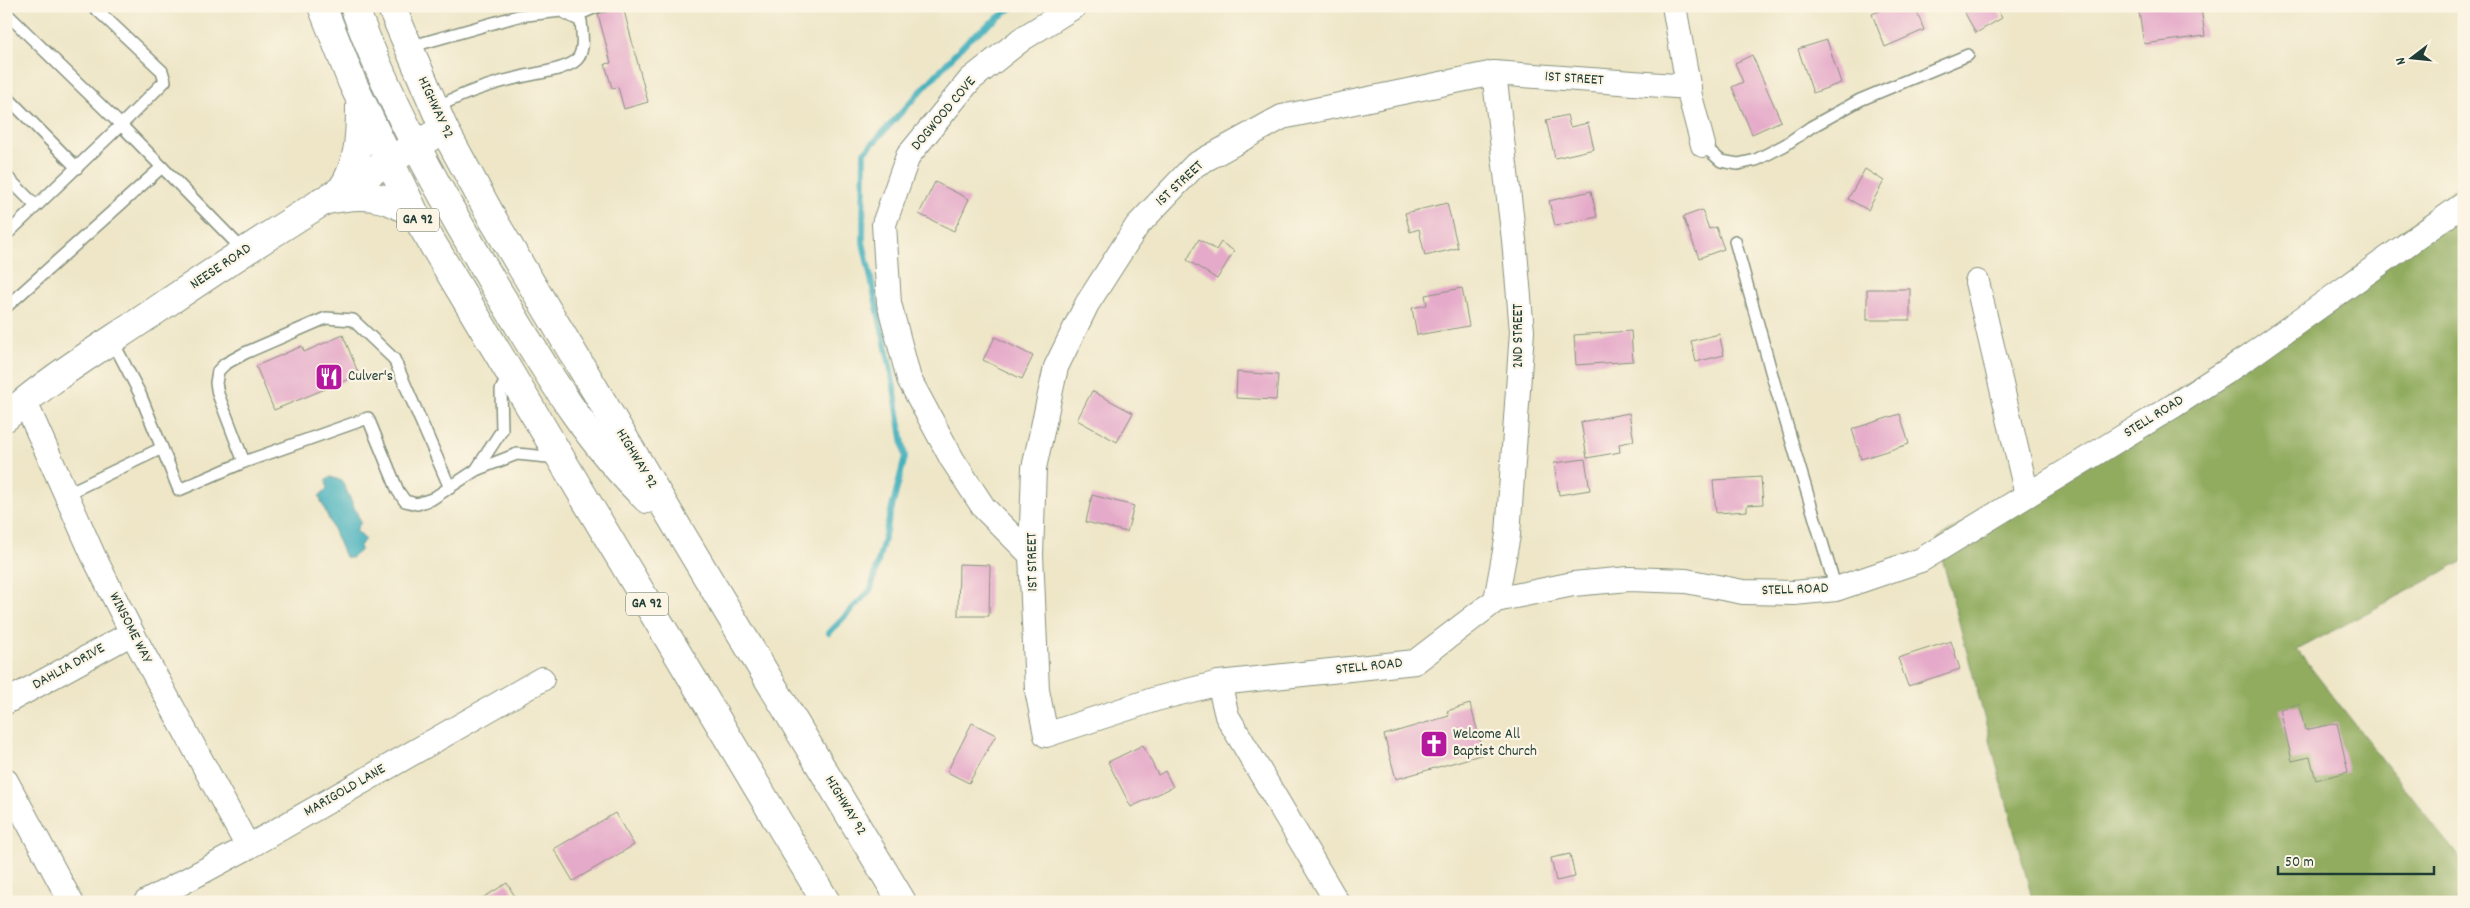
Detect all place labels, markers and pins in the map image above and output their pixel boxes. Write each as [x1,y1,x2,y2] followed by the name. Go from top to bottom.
[314,362,344,392] restaurant icon: Culver's
[348,366,393,388] place label: Culver's
[1453,724,1537,763] place label: Welcome All Baptist Church
[1419,729,1449,759] church icon: Welcome All Baptist Church

